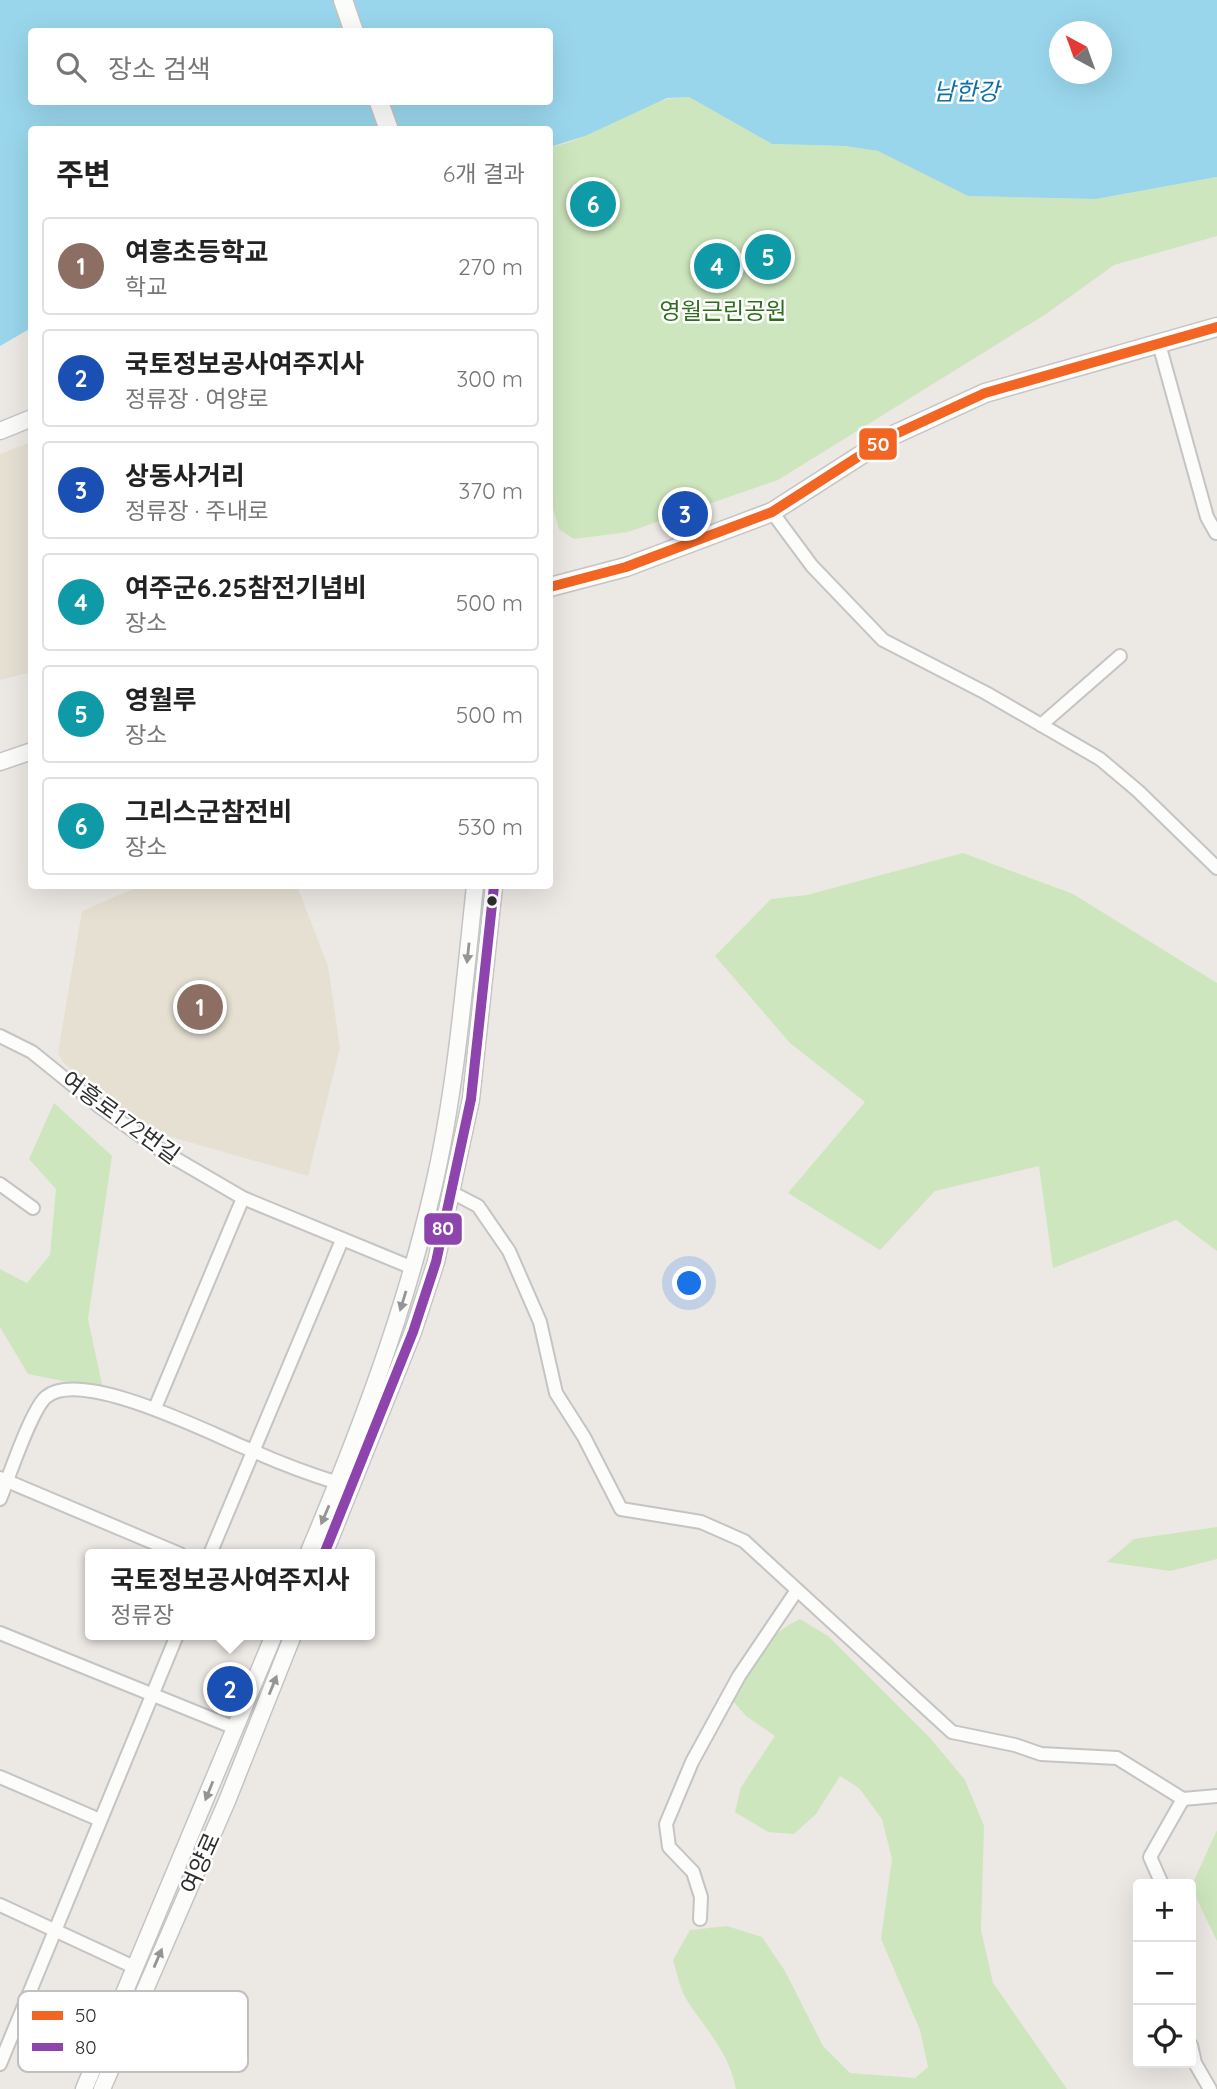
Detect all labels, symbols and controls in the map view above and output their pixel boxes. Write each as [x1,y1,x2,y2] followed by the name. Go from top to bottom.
[1049,21,1112,84] north arrow
[28,28,553,105] search box
[52,48,90,86] icon: search
[108,52,211,85] text: 장소 검색
[933,76,1002,106] water label: 남한강
[56,155,111,193] text: 주변
[443,159,525,188] text: 6개 결과
[570,178,616,230] pin: 6
[745,231,791,283] pin: 5
[125,235,269,268] text: 여흥초등학교
[694,240,740,292] pin: 4
[77,252,85,281] text: 1
[458,252,523,281] text: 270 m
[125,272,167,301] text: 학교
[660,296,786,325] park label: 영월근린공원
[125,347,364,380] text: 국토정보공사여주지사
[74,364,88,393] text: 2
[456,364,523,393] text: 300 m
[125,384,269,413] text: 정류장 · 여양로
[858,427,898,461] line badge: 50
[867,432,889,456] text: 50
[125,459,245,492] text: 상동사거리
[75,476,87,505] text: 3
[458,476,523,505] text: 370 m
[662,488,708,540] pin: 3
[125,496,269,525] text: 정류장 · 주내로
[125,571,367,604] text: 여주군6.25참전기념비
[74,588,88,617] text: 4
[456,588,523,617] text: 500 m
[125,608,167,637] text: 장소
[125,683,197,716] text: 영월루
[74,700,88,729] text: 5
[456,700,523,729] text: 500 m
[125,720,167,749] text: 장소
[125,795,292,828] text: 그리스군참전비
[75,812,87,841] text: 6
[457,812,523,841] text: 530 m
[125,832,167,861] text: 장소
[485,894,499,908] unlabelled marker
[462,942,473,964] one-way arrow
[177,981,223,1033] pin: 1
[56,1064,186,1170] street label: 여흥로172번길
[423,1212,463,1246] line badge: 80
[432,1216,454,1240] text: 80
[672,1266,706,1300] your location
[397,1291,407,1312] one-way arrow
[319,1504,330,1525] one-way arrow
[85,1549,375,1640] popup
[110,1563,350,1596] text: 국토정보공사여주지사
[110,1600,174,1629] text: 정류장
[207,1663,253,1715] pin: 2
[268,1674,279,1695] one-way arrow
[204,1781,215,1802] one-way arrow
[174,1828,226,1898] street label: 여양로
[1133,1879,1196,2068] map controls
[1133,1879,1196,1942] button: +
[1133,1942,1196,2005] button: −
[152,1948,163,1969] one-way arrow
[18,1991,248,2072] legend
[75,2003,97,2027] text: 50
[1133,2005,1196,2068] button: locate
[75,2035,97,2059] text: 80

